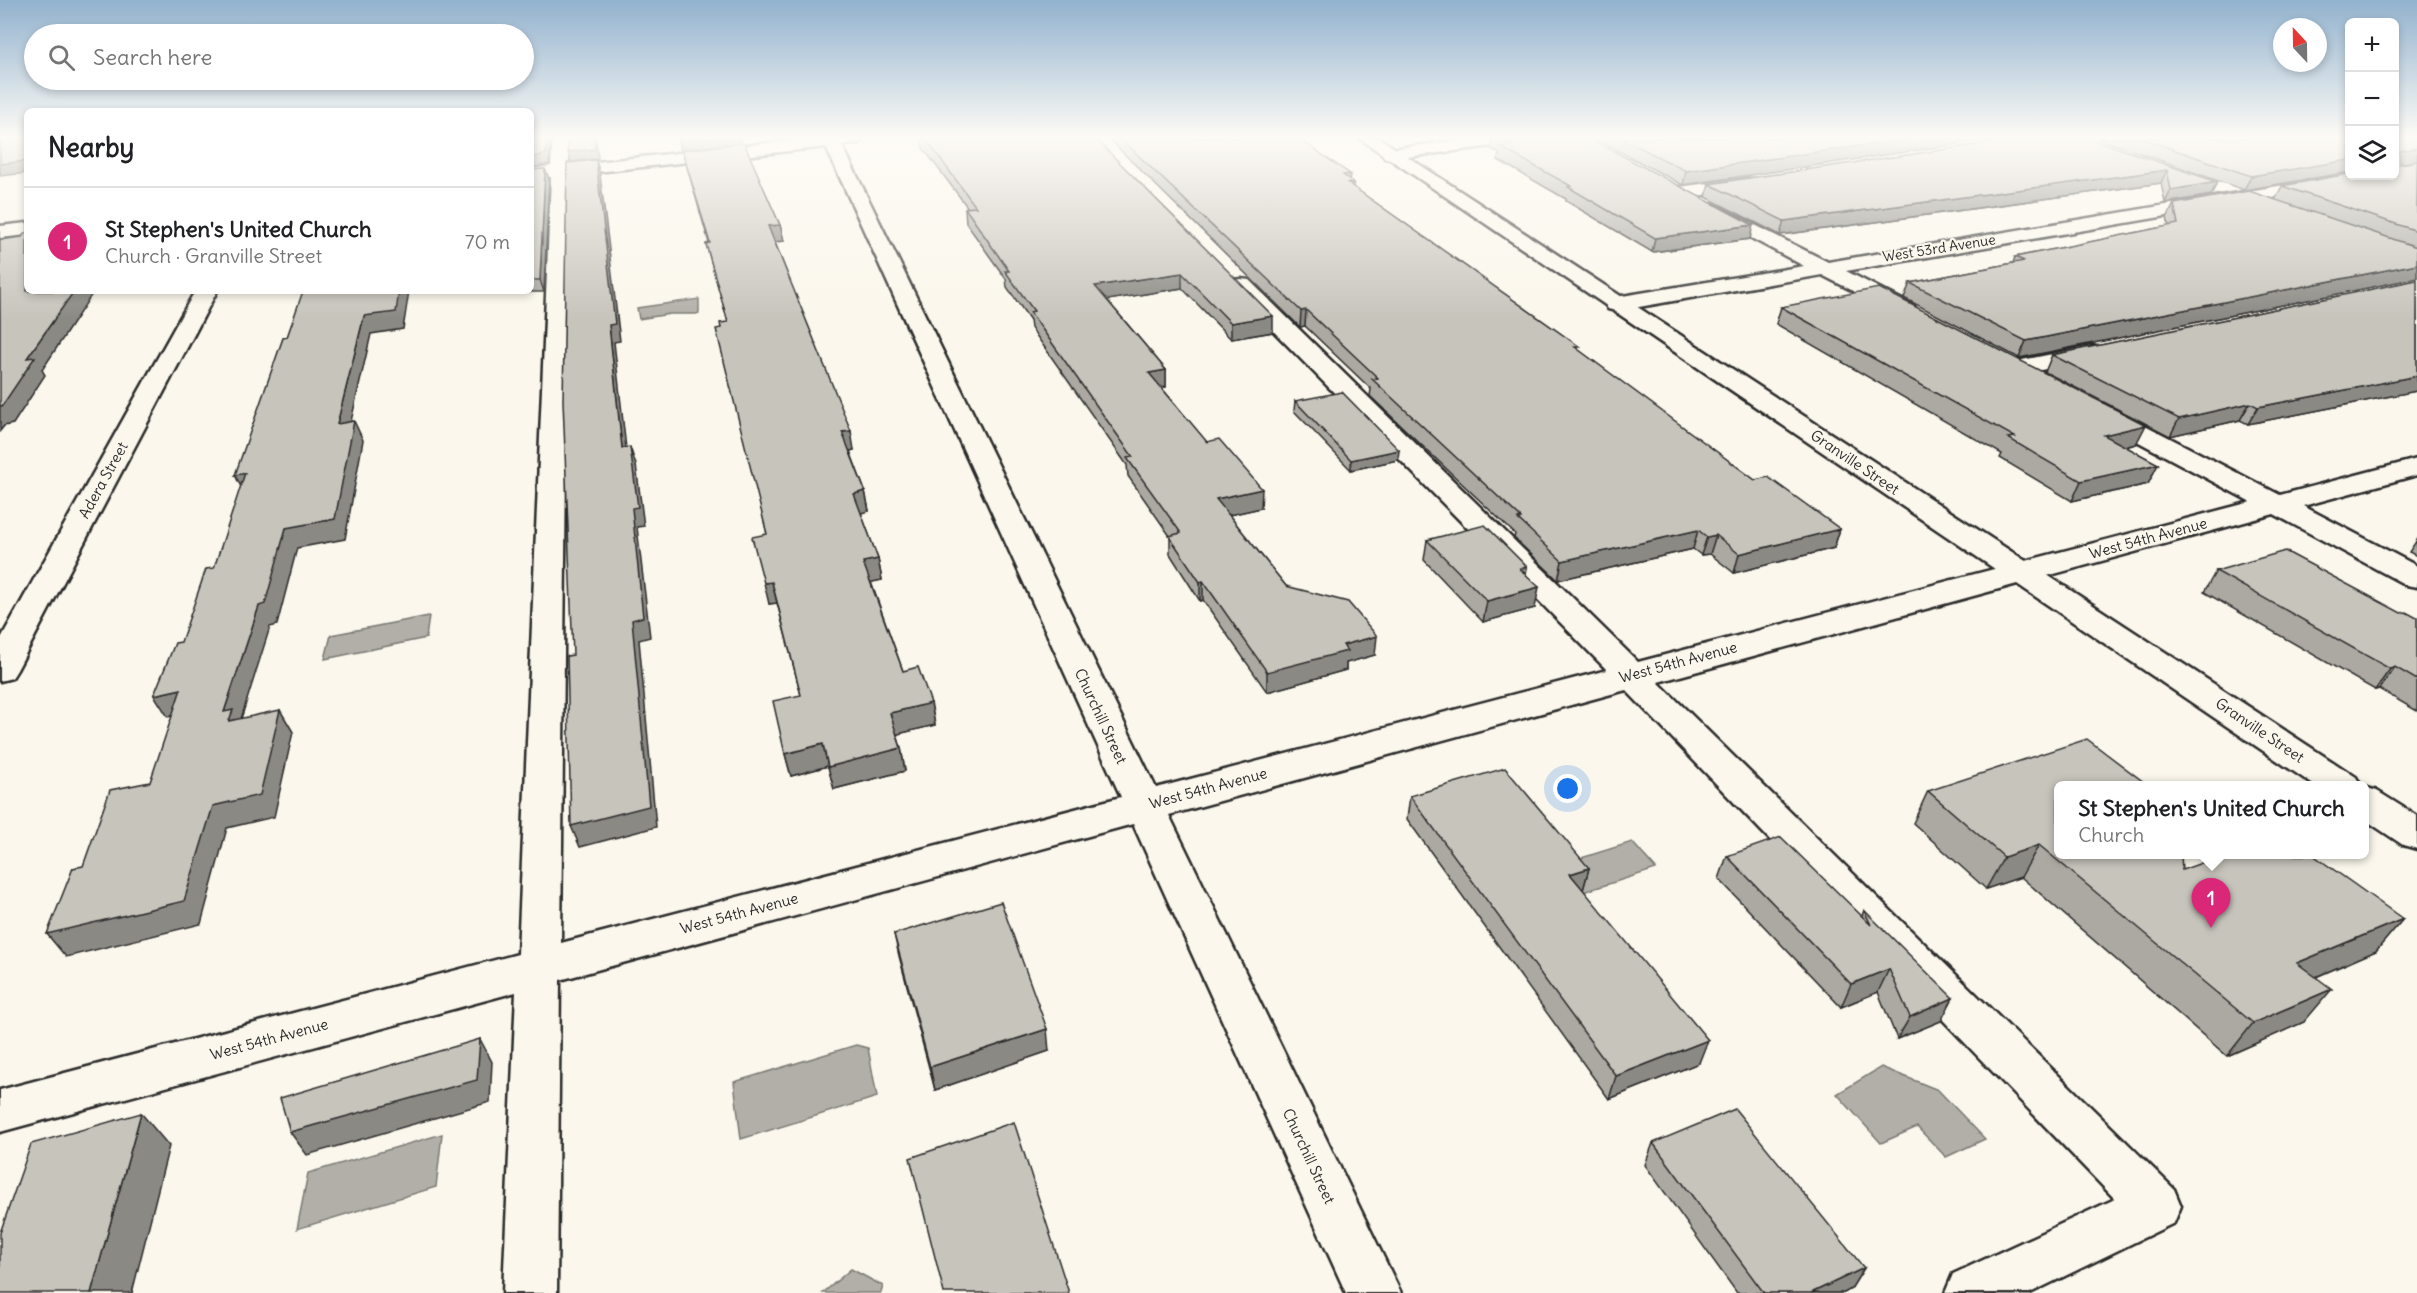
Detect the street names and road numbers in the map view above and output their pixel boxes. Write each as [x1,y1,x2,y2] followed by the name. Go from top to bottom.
[1881,230,1997,266] street label: West 53rd Avenue
[1807,425,1903,499] street label: Granville Street
[74,438,132,522] street label: Adera Street
[2087,513,2209,563] street label: West 54th Avenue
[1617,637,1739,687] street label: West 54th Avenue
[1071,665,1131,767] street label: Churchill Street
[2212,693,2308,767] street label: Granville Street
[1147,763,1269,813] street label: West 54th Avenue
[678,888,800,938] street label: West 54th Avenue
[208,1014,330,1064] street label: West 54th Avenue
[1279,1105,1339,1207] street label: Churchill Street

